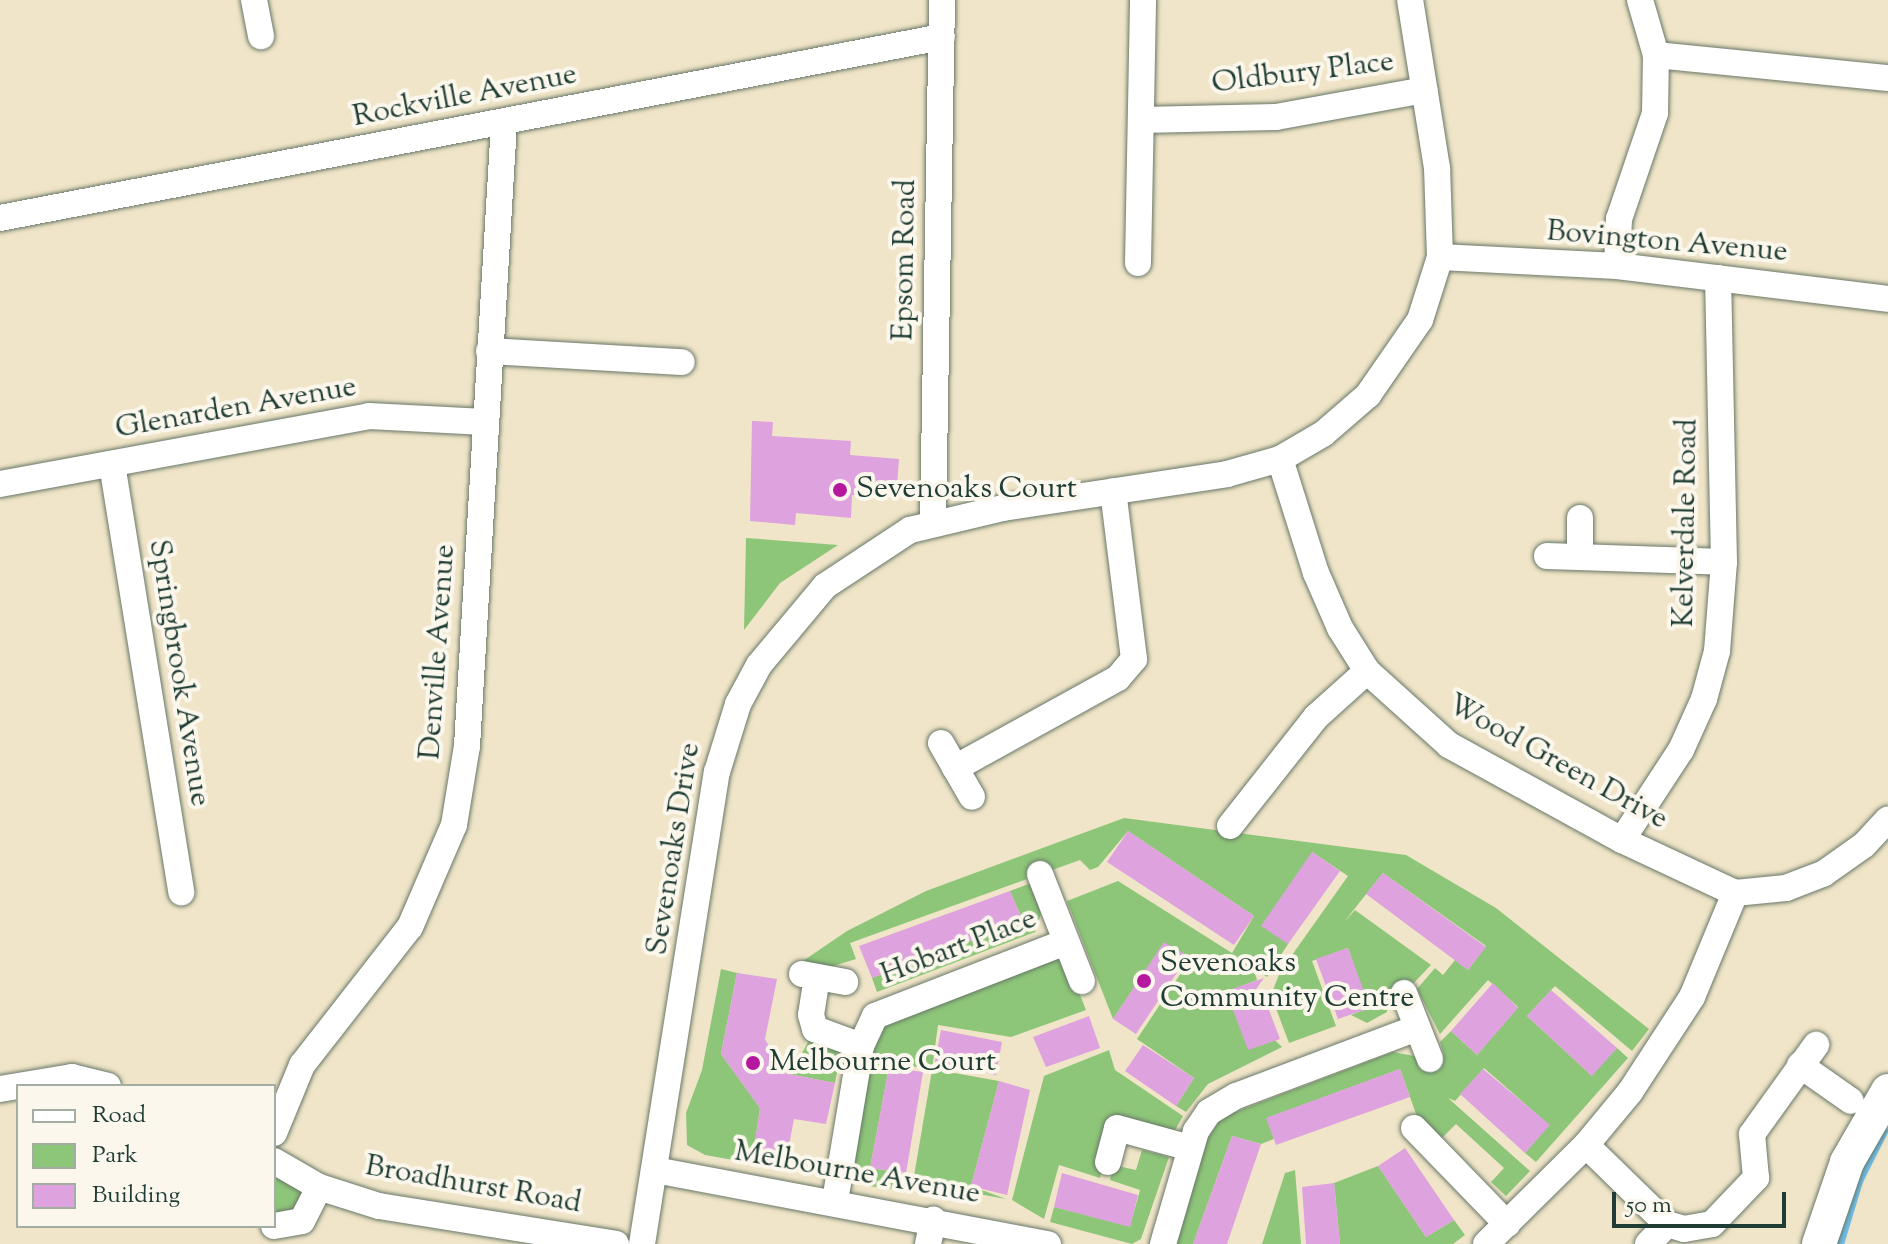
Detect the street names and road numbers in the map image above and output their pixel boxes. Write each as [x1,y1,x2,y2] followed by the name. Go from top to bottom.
[1210,45,1396,103] street label: Oldbury Place
[350,58,580,136] street label: Rockville Avenue
[887,179,925,341] street label: Epsom Road
[1545,215,1789,271] street label: Bovington Avenue
[113,370,359,448] street label: Glenarden Avenue
[1667,418,1707,628] street label: Kelverdale Road
[139,537,217,809] street label: Springbrook Avenue
[414,543,464,761] street label: Denville Avenue
[1440,687,1674,839] street label: Wood Green Drive
[640,740,710,958] street label: Sevenoaks Drive
[876,902,1042,994] street label: Hobart Place
[731,1135,983,1213] street label: Melbourne Avenue
[362,1149,584,1223] street label: Broadhurst Road

